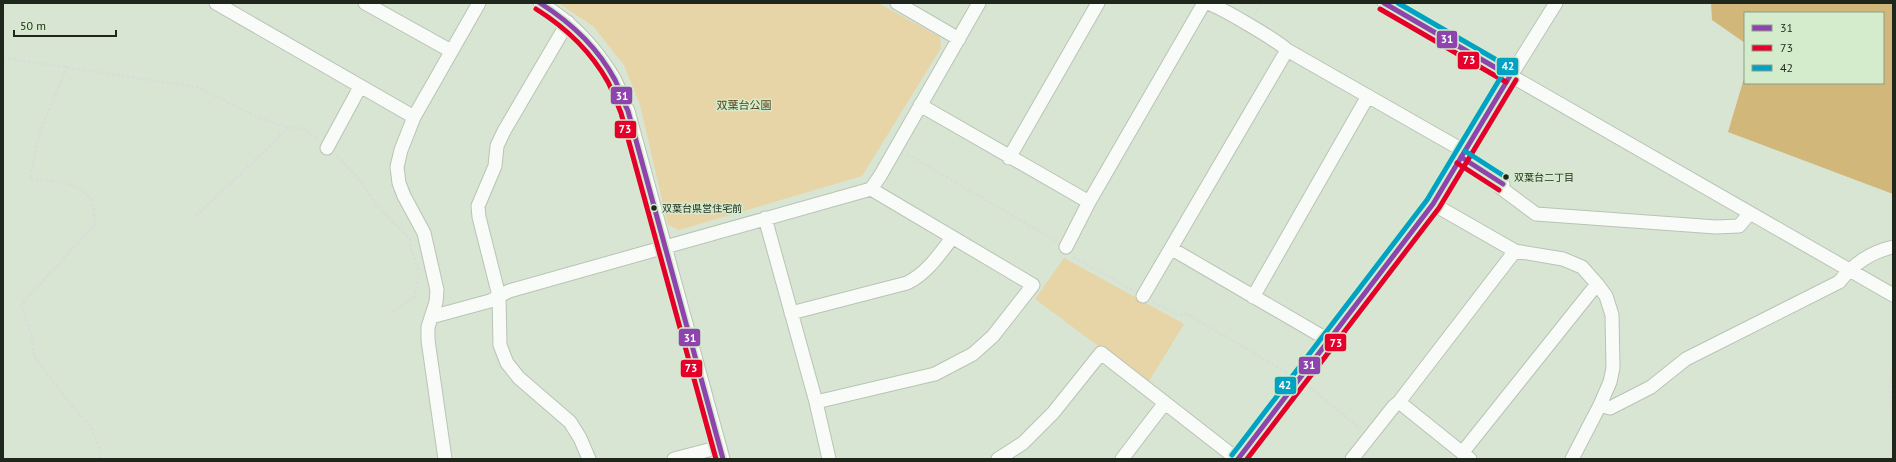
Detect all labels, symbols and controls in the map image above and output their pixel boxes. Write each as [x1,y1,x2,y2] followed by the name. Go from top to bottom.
[14,12,116,38] scale bar
[1744,12,1884,84] legend
[20,18,46,33] text: 50 m
[1780,20,1793,35] text: 31
[1436,30,1458,49] line badge: 31
[1441,32,1453,46] text: 31
[1780,40,1793,55] text: 73
[1457,51,1480,70] line badge: 73
[1463,53,1475,67] text: 73
[1496,57,1519,76] line badge: 42
[1502,59,1514,73] text: 42
[1780,60,1793,75] text: 42
[610,86,633,105] line badge: 31
[616,89,628,103] text: 31
[717,98,772,112] park label: 双葉台公園
[614,120,637,139] line badge: 73
[619,122,631,136] text: 73
[1514,171,1574,184] place label: 双葉台二丁目
[1501,172,1511,182] marker: 双葉台二丁目
[662,202,742,215] place label: 双葉台県営住宅前
[649,203,659,213] marker: 双葉台県営住宅前
[678,328,701,347] line badge: 31
[684,331,696,345] text: 31
[1324,333,1347,352] line badge: 73
[1330,336,1342,350] text: 73
[1298,356,1321,375] line badge: 31
[1303,358,1315,372] text: 31
[680,359,703,378] line badge: 73
[685,361,697,375] text: 73
[1274,376,1297,395] line badge: 42
[1279,378,1291,392] text: 42

